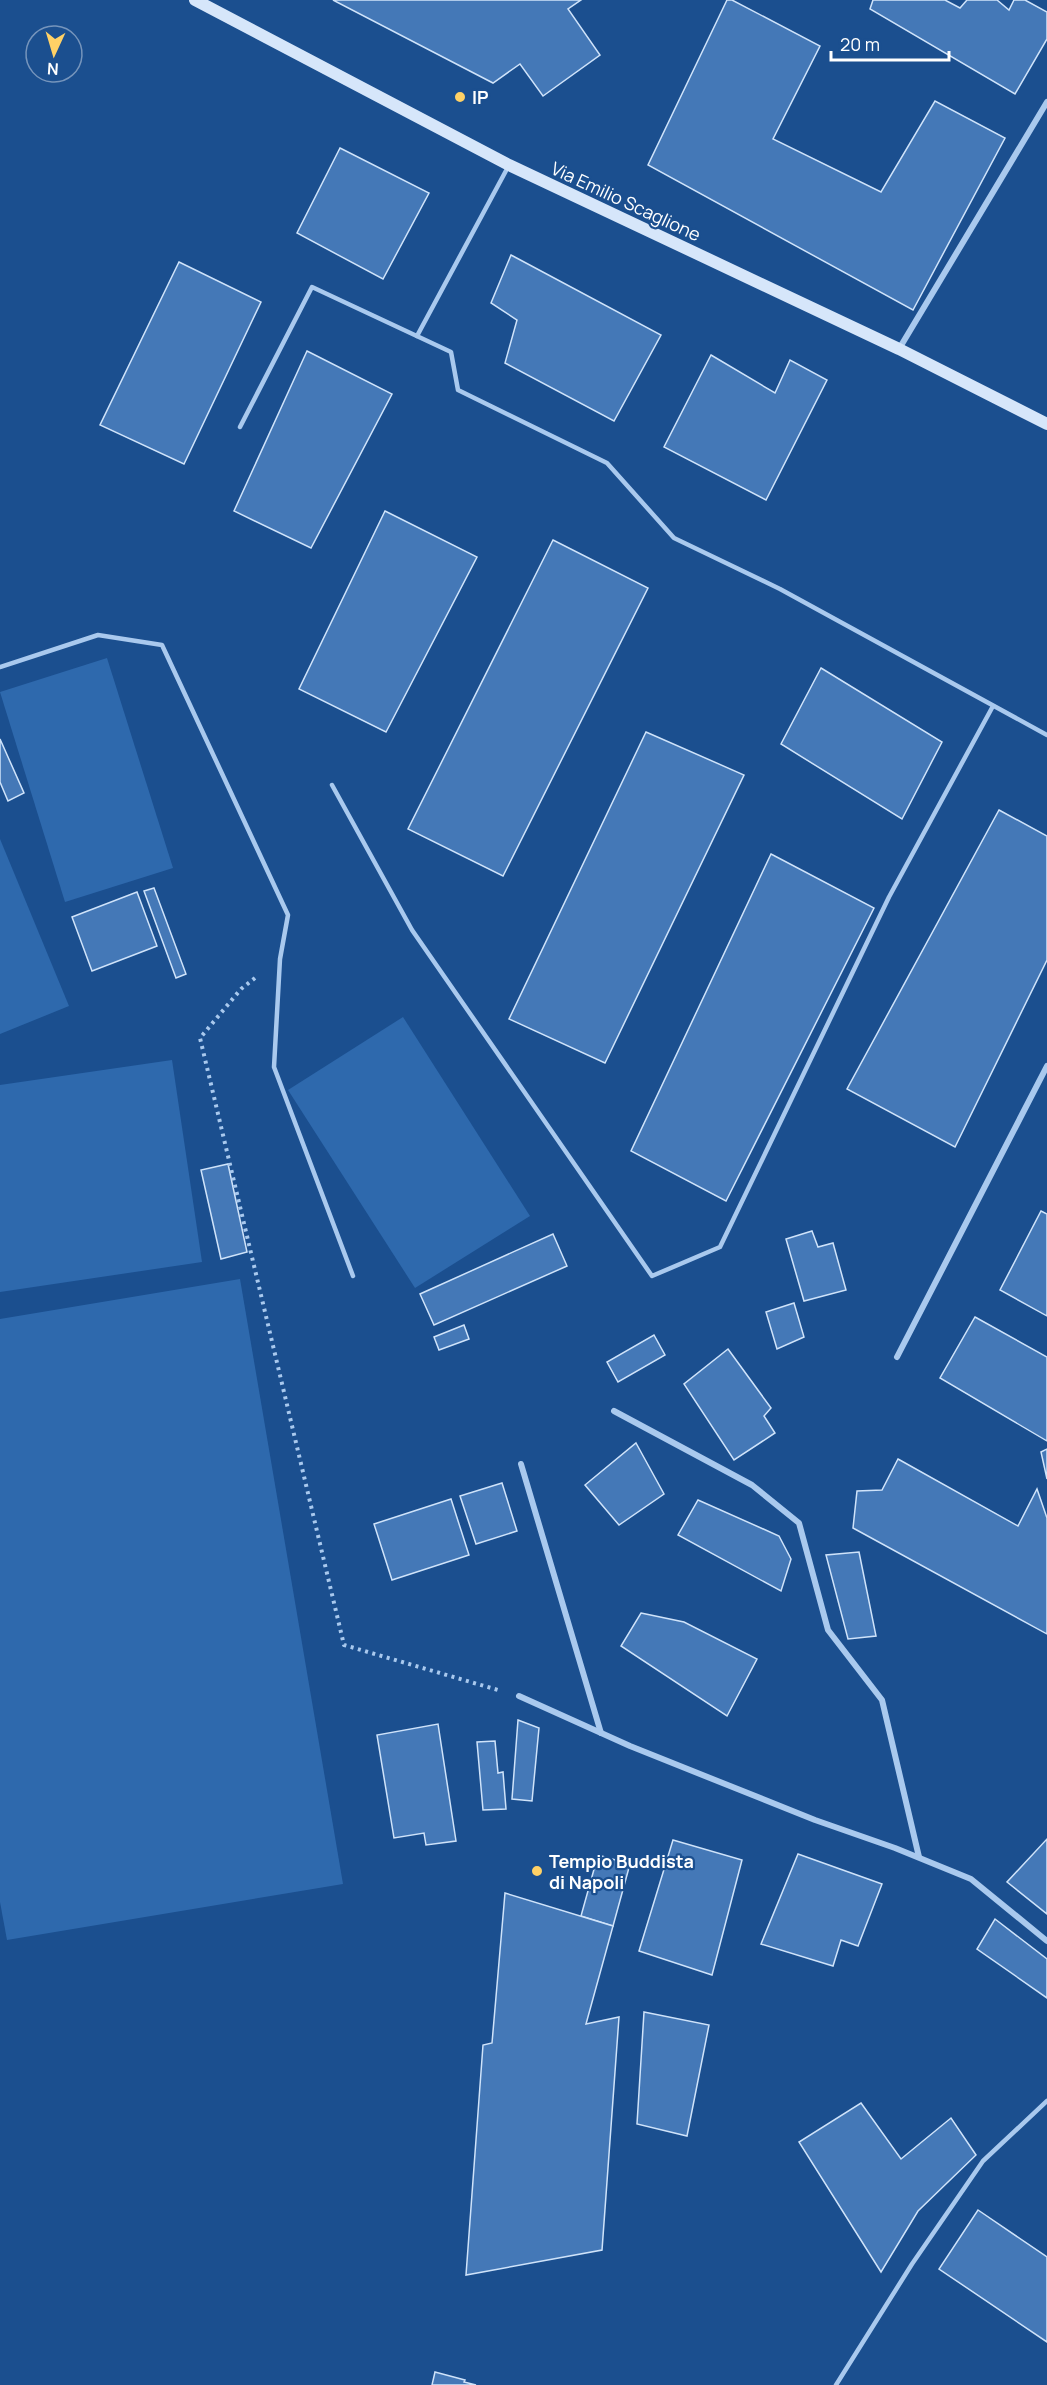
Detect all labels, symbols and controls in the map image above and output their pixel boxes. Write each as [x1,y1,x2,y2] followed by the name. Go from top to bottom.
[24,24,84,84] north arrow
[831,24,950,62] scale bar
[840,32,880,56] text: 20 m
[46,58,59,80] text: N
[472,85,489,109] place label: IP
[453,90,467,104] marker: IP
[547,156,705,246] street label: Via Emilio Scaglione
[549,1849,694,1894] place label: Tempio Buddista di Napoli
[530,1864,544,1878] marker: Tempio Buddista di Napoli

